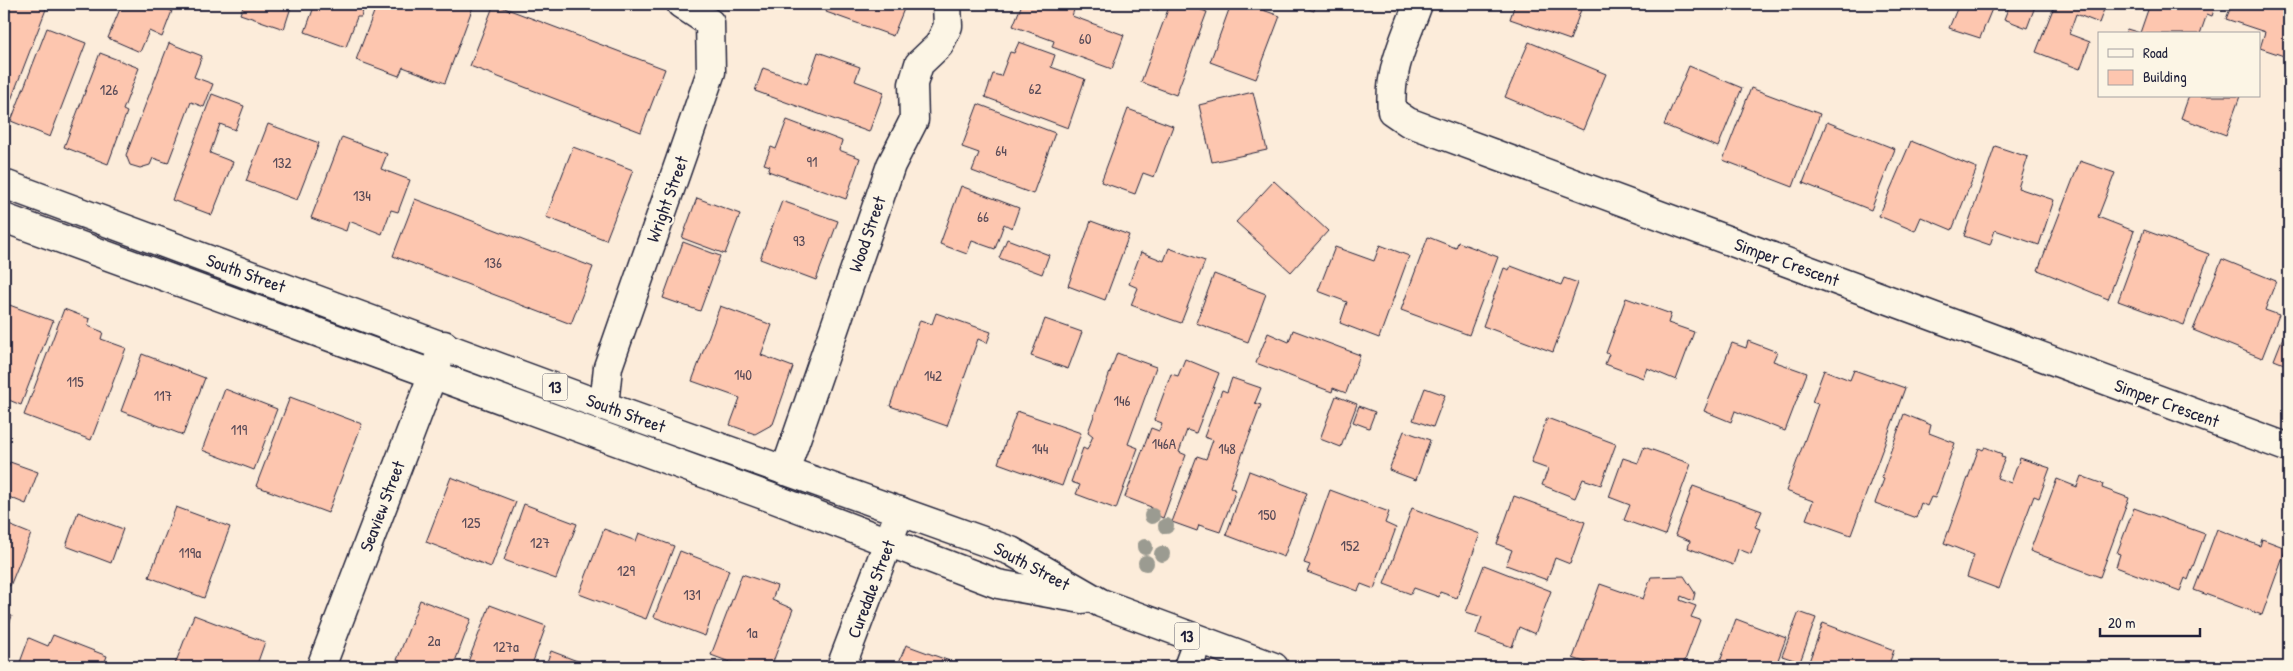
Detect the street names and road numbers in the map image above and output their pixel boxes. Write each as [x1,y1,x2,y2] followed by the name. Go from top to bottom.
[640,152,694,245] street label: Wright Street
[842,192,892,275] street label: Wood Street
[1731,231,1844,293] street label: Simper Crescent
[203,247,290,299] street label: South Street
[2111,372,2224,434] street label: Simper Crescent
[542,374,568,401] road number: 13
[583,387,670,439] street label: South Street
[353,456,411,555] street label: Seaview Street
[841,536,901,642] street label: Curedale Street
[990,536,1075,597] street label: South Street
[1174,622,1200,650] road number: 13

